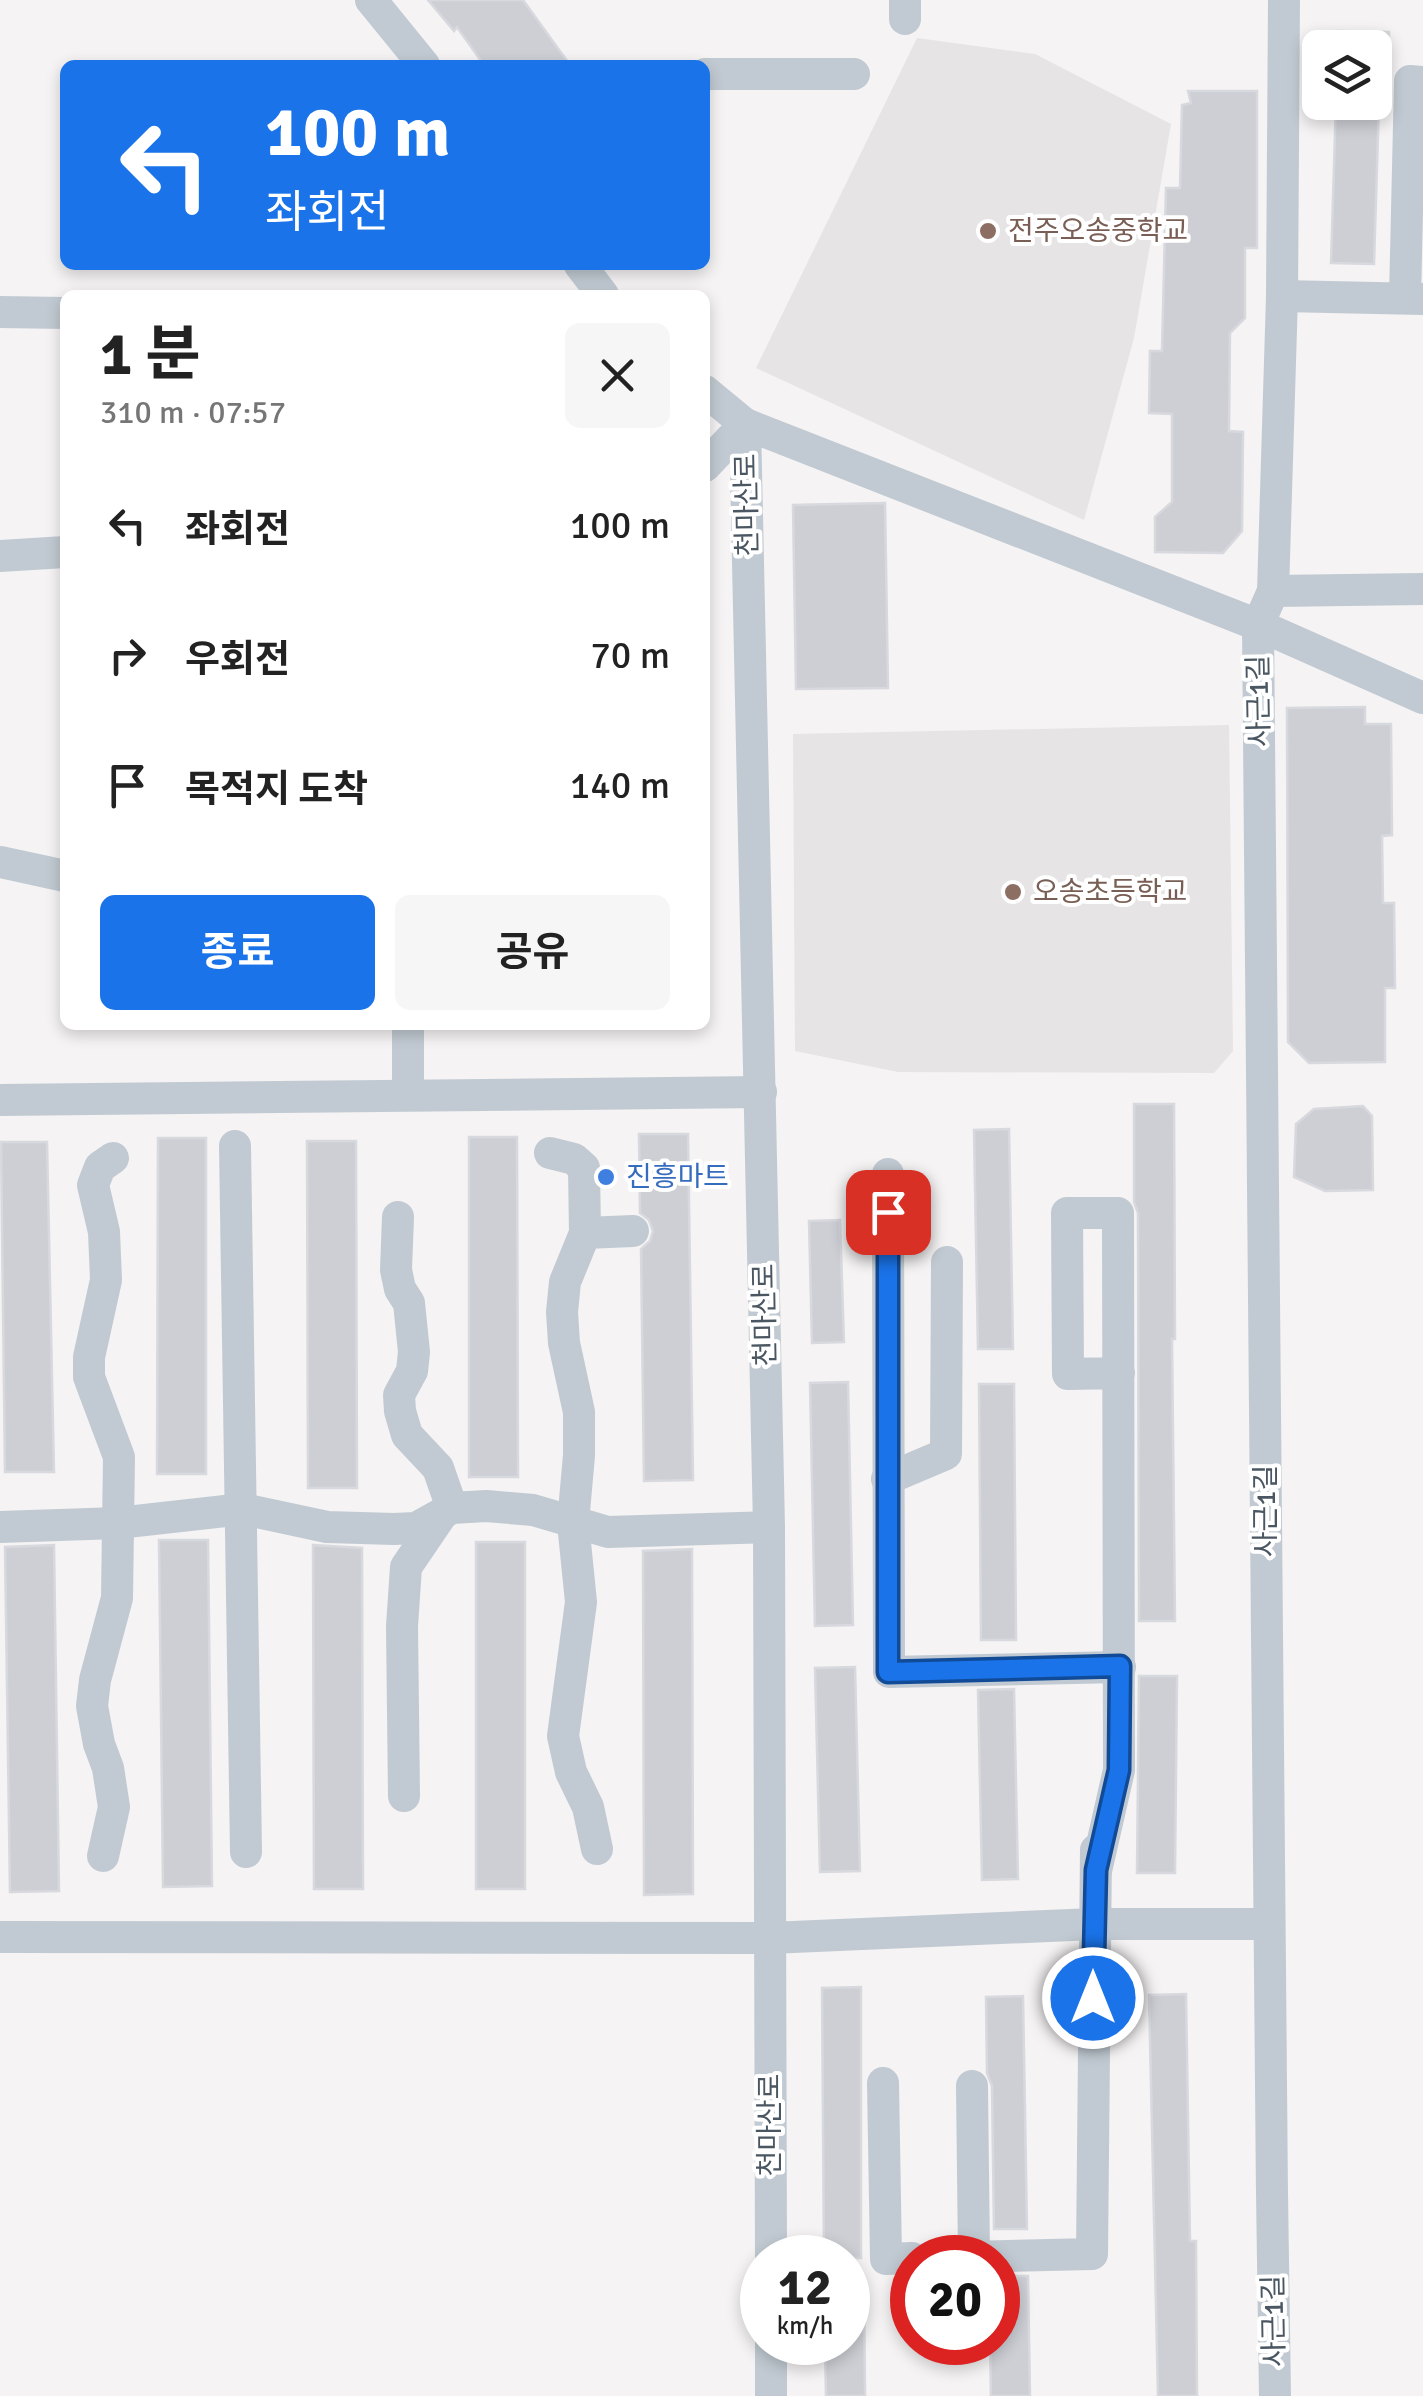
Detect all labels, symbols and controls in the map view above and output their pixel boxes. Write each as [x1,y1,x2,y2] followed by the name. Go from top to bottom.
[1302,30,1392,120] map controls
[1302,30,1392,120] button: layers
[265,89,450,175] text: 100 m
[100,100,230,230] icon: left
[265,185,389,240] text: 좌회전
[1008,214,1188,248] place label: 전주오송중학교
[977,220,999,242] marker: 전주오송중학교
[100,318,201,392] text: 1 분
[565,323,670,428] button: close
[100,393,286,432] text: 310 m · 07:57
[729,453,765,557] street label: 천마산로
[100,498,155,553] icon: left
[570,502,670,549] text: 100 m
[185,506,290,553] text: 좌회전
[100,628,155,683] icon: right
[590,632,670,679] text: 70 m
[185,636,290,683] text: 우회전
[1241,655,1277,747] street label: 사근1길
[100,758,155,813] icon: arrive
[570,762,670,809] text: 140 m
[185,766,368,813] text: 목적지 도착
[1033,875,1188,909] place label: 오송초등학교
[1002,881,1024,903] marker: 오송초등학교
[100,895,375,1010] button: 종료
[395,895,670,1010] button: 공유
[626,1160,729,1194] place label: 진흥마트
[595,1166,617,1188] marker: 진흥마트
[846,1170,931,1255] pin
[861,1185,916,1240] icon: arrive
[747,1263,783,1367] street label: 천마산로
[1249,1465,1283,1557] street label: 사근1길
[1041,1946,1145,2050] position arrow
[753,2073,787,2177] street label: 천마산로
[890,2235,1020,2365] speed limit sign: 20
[778,2257,832,2319] text: 12
[1256,2275,1292,2367] street label: 사근1길
[777,2310,833,2341] text: km/h

